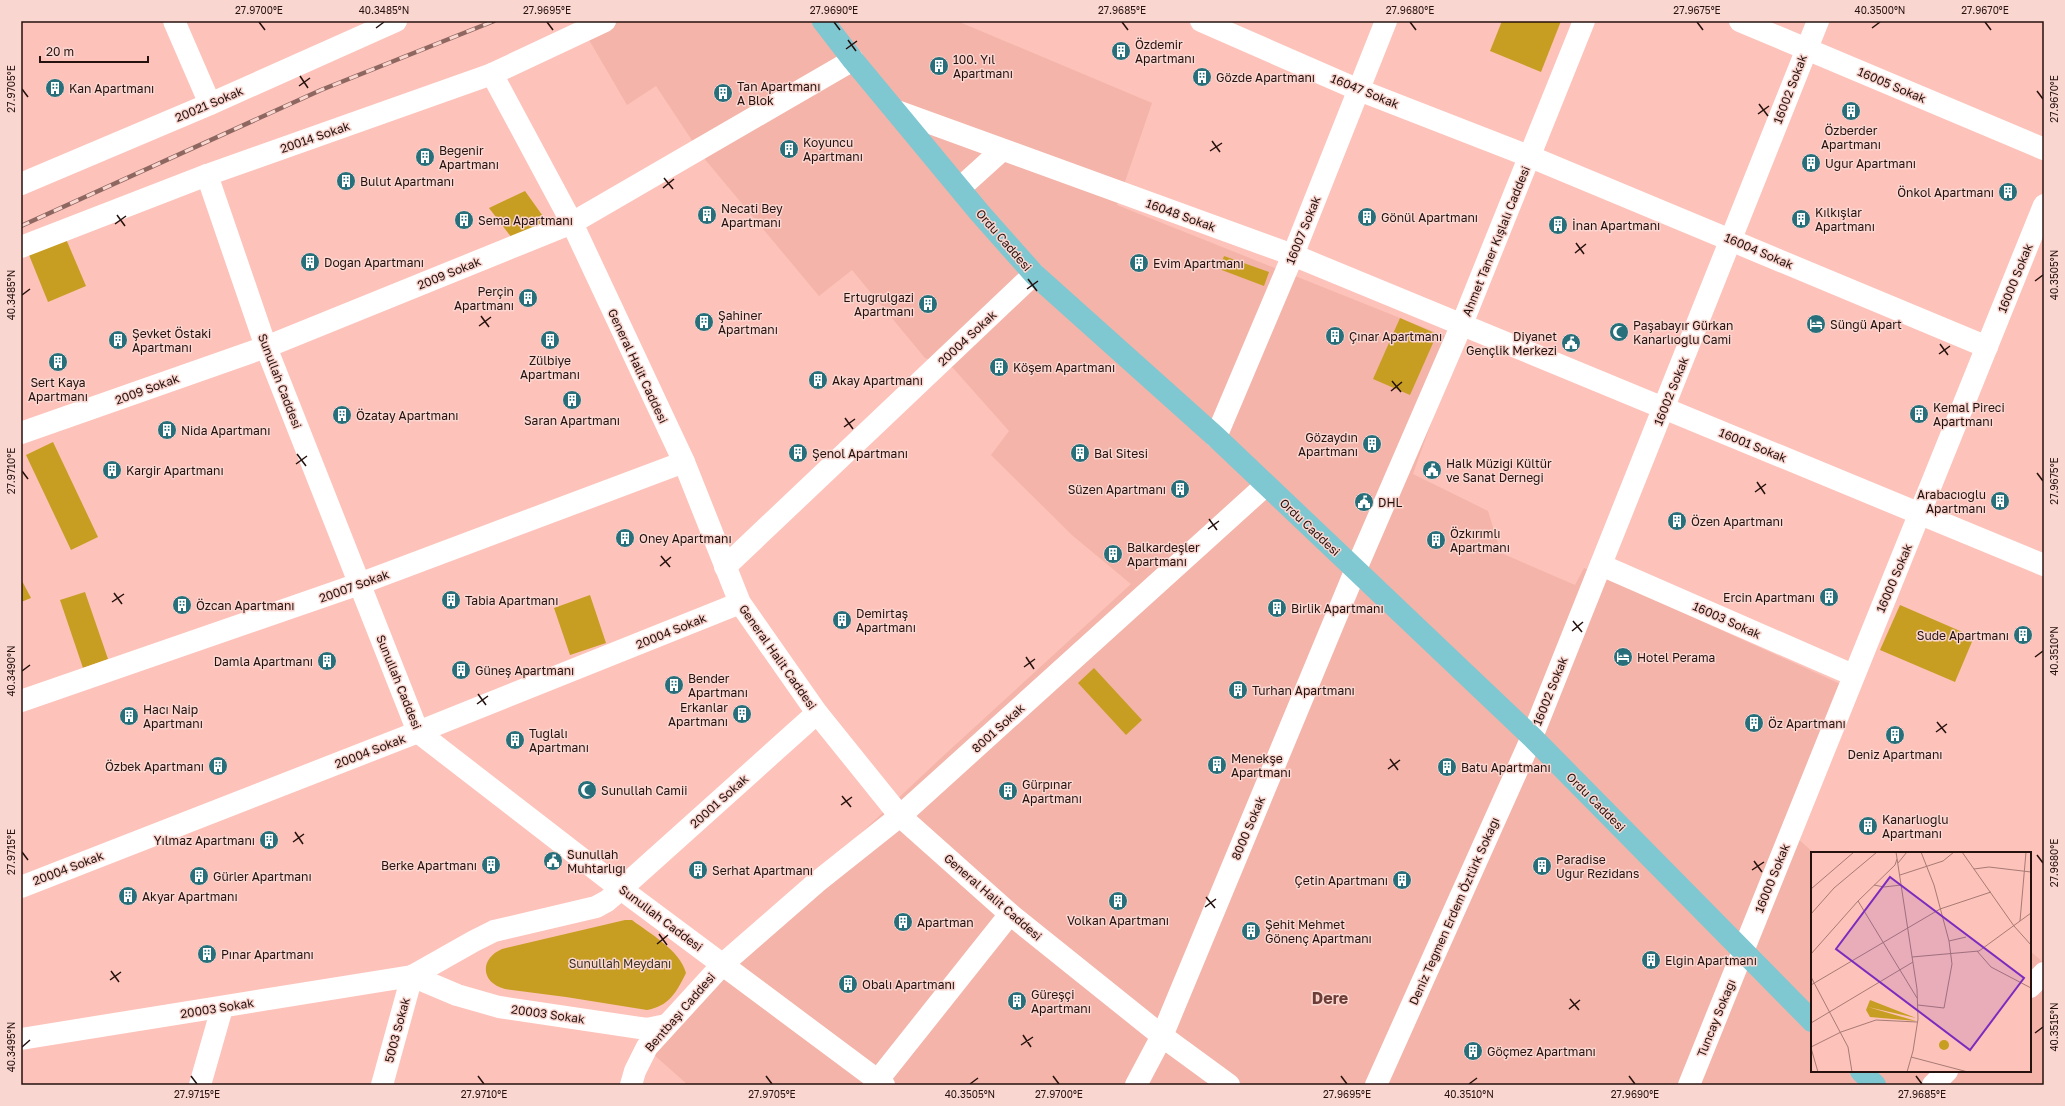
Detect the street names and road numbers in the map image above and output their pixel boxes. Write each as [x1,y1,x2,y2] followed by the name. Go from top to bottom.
[1770,52,1810,126] street label: 16002 Sokak
[1855,64,1929,106] street label: 16005 Sokak
[1329,71,1402,112] street label: 16047 Sokak
[173,83,246,125] street label: 20021 Sokak
[278,118,352,156] street label: 20014 Sokak
[1459,164,1533,318] street label: Ahmet Taner Kışlalı Caddesi
[1282,193,1324,266] street label: 16007 Sokak
[1144,195,1218,235] street label: 16048 Sokak
[973,206,1035,274] street label: Ordu Caddesi
[1722,230,1796,272] street label: 16004 Sokak
[1994,241,2036,315] street label: 16000 Sokak
[415,253,483,293] street label: 2009 Sokak
[605,306,671,426] street label: General Halit Caddesi
[935,307,1000,369] street label: 20004 Sokak
[255,331,305,431] street label: Sunullah Caddesi
[1650,354,1692,428] street label: 16002 Sokak
[113,370,181,408] street label: 2009 Sokak
[1717,425,1789,465] street label: 16001 Sokak
[1277,495,1343,559] street label: Ordu Caddesi
[1873,541,1915,615] street label: 16000 Sokak
[317,566,391,606] street label: 20007 Sokak
[1691,598,1764,642] street label: 16003 Sokak
[736,602,820,712] street label: General Halit Caddesi
[634,610,709,652] street label: 20004 Sokak
[373,633,425,731] street label: Sunullah Caddesi
[1529,654,1571,728] street label: 16002 Sokak
[968,700,1028,756] street label: 8001 Sokak
[332,731,408,771] street label: 20004 Sokak
[1563,769,1629,835] street label: Ordu Caddesi
[687,771,751,831] street label: 20001 Sokak
[1228,794,1268,862] street label: 8000 Sokak
[1406,815,1502,1007] street label: Deniz Teğmen Erdem Öztürk Sokağı
[1751,841,1793,915] street label: 16000 Sokak
[30,848,106,888] street label: 20004 Sokak
[941,850,1045,944] street label: General Halit Caddesi
[616,882,706,954] street label: Sunullah Caddesi
[642,969,718,1055] street label: Bentbaşı Caddesi
[1694,977,1738,1059] street label: Tuncay Sokağı
[179,995,255,1021] street label: 20003 Sokak
[381,996,413,1064] street label: 5003 Sokak
[510,1001,586,1027] street label: 20003 Sokak

